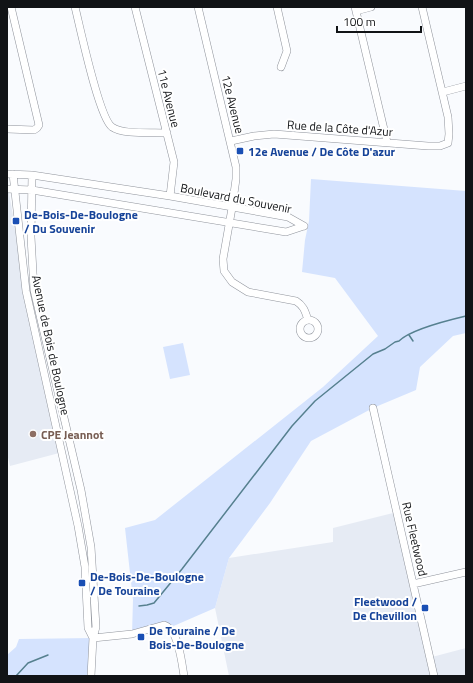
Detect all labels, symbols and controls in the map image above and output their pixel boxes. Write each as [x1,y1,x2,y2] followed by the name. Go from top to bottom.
[337,8,421,34] scale bar
[343,12,376,31] text: 100 m
[153,67,185,129] street label: 11e Avenue
[217,73,249,135] street label: 12e Avenue
[286,115,394,141] street label: Rue de la Côte d'Azur
[248,142,396,161] place label: 12e Avenue / De Côte D'azur
[235,146,245,156] marker: 12e Avenue / De Côte D'azur
[179,178,293,218] street label: Boulevard du Souvenir
[24,205,138,238] place label: De-Bois-De-Boulogne / Du Souvenir
[11,216,21,226] marker: De-Bois-De-Boulogne / Du Souvenir
[27,273,75,417] street label: Avenue de Bois de Boulogne
[41,425,104,444] place label: CPE Jeannot
[28,429,38,439] marker: CPE Jeannot
[397,500,433,578] street label: Rue Fleetwood
[90,567,204,600] place label: De-Bois-De-Boulogne / De Touraine
[77,578,87,588] marker: De-Bois-De-Boulogne / De Touraine
[353,592,417,625] place label: Fleetwood / De Chevillon
[420,603,430,613] marker: Fleetwood / De Chevillon
[149,621,244,654] place label: De Touraine / De Bois-De-Boulogne
[136,632,146,642] marker: De Touraine / De Bois-De-Boulogne

